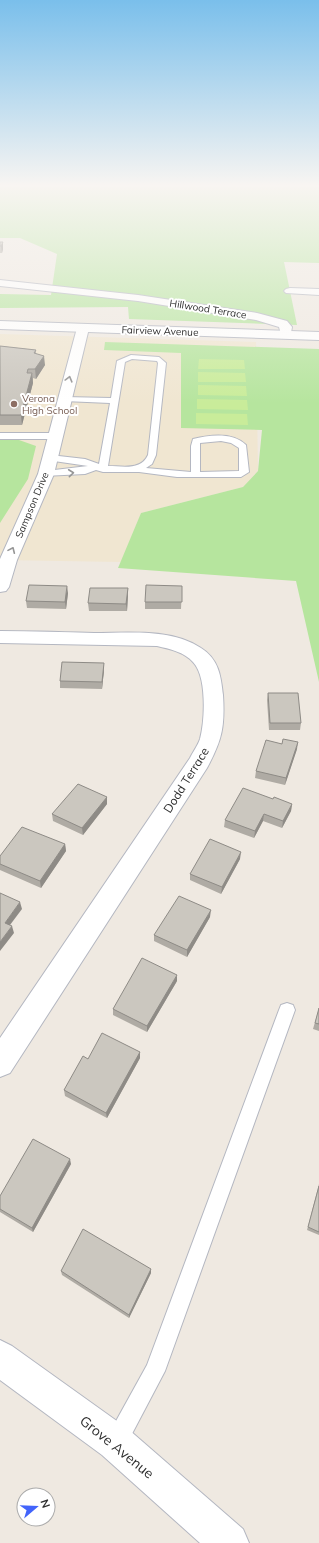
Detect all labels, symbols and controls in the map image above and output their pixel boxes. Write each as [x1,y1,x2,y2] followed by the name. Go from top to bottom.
[169,297,247,321] street label: Hillwood Terrace
[121,323,199,339] street label: Fairview Avenue
[65,376,73,382] one-way arrow
[22,392,77,417] place label: Verona High School
[9,399,19,409] marker: Verona High School
[68,469,74,478] one-way arrow
[12,470,52,540] street label: Sampson Drive
[8,546,16,553] one-way arrow
[160,744,212,816] street label: Dodd Terrace
[76,1412,158,1482] street label: Grove Avenue
[16,1487,56,1527] north arrow
[37,1498,53,1510] text: N

